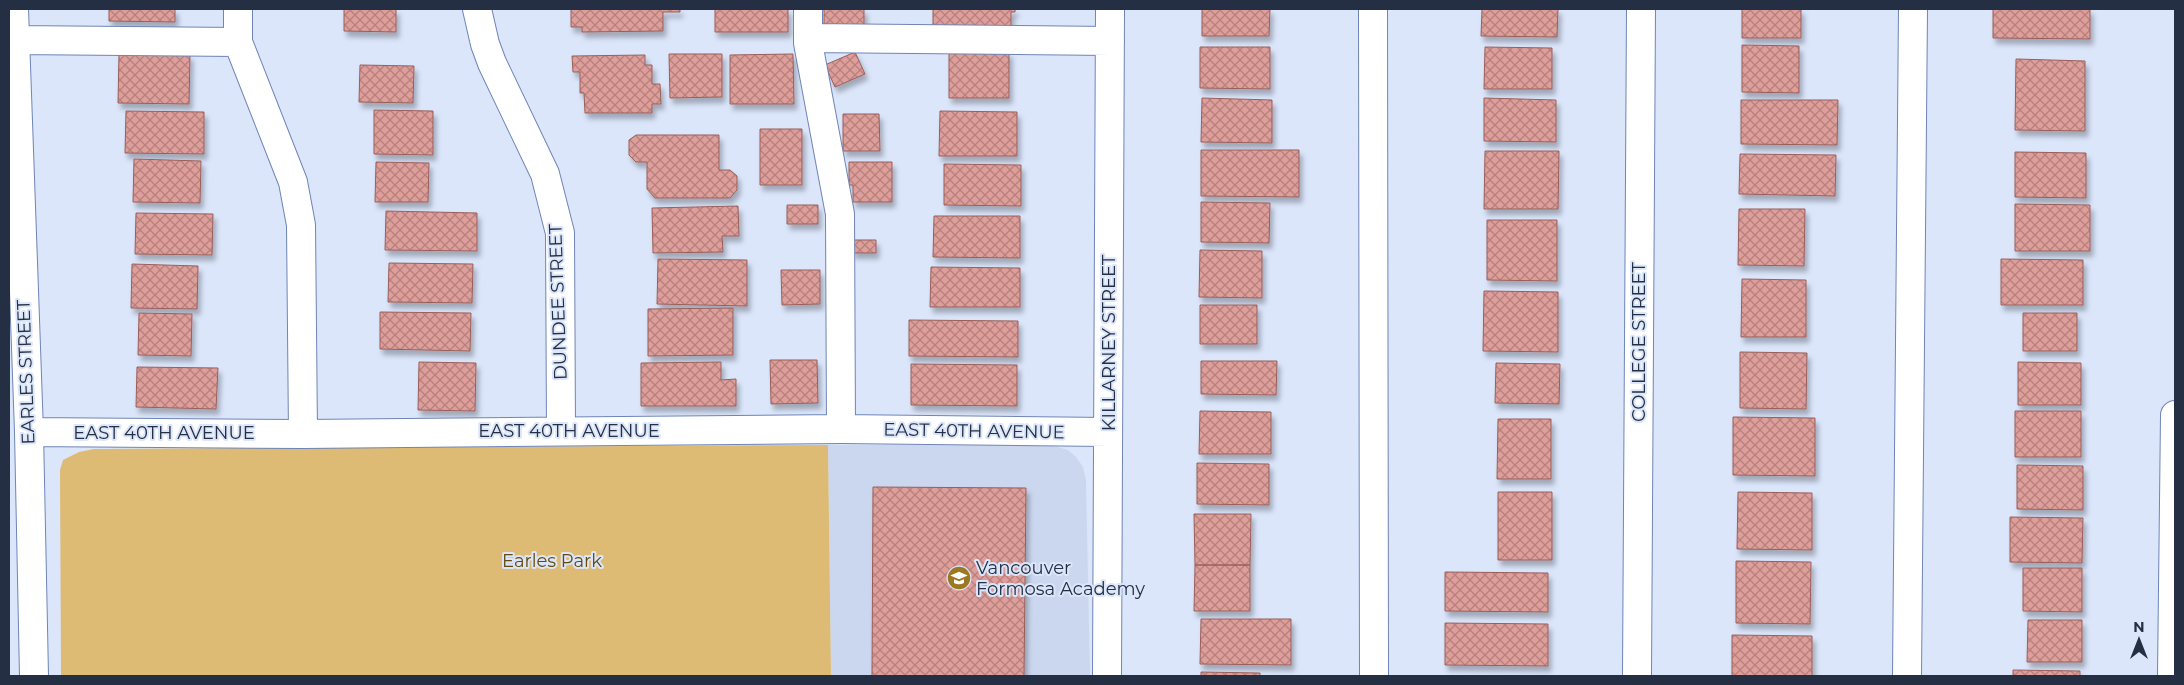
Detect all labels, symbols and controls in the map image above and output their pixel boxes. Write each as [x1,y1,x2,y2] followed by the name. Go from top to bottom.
[544,223,572,380] street label: DUNDEE STREET
[1098,254,1120,431] street label: KILLARNEY STREET
[1628,261,1650,422] street label: COLLEGE STREET
[12,298,40,445] street label: EARLES STREET
[883,418,1065,444] street label: EAST 40TH AVENUE
[478,420,660,442] street label: EAST 40TH AVENUE
[73,422,255,444] street label: EAST 40TH AVENUE
[502,550,602,572] park label: Earles Park
[976,557,1145,600] place label: Vancouver Formosa Academy
[946,565,972,591] school or university icon: Vancouver Formosa Academy
[2114,615,2164,665] north arrow
[2133,618,2145,636] text: N

